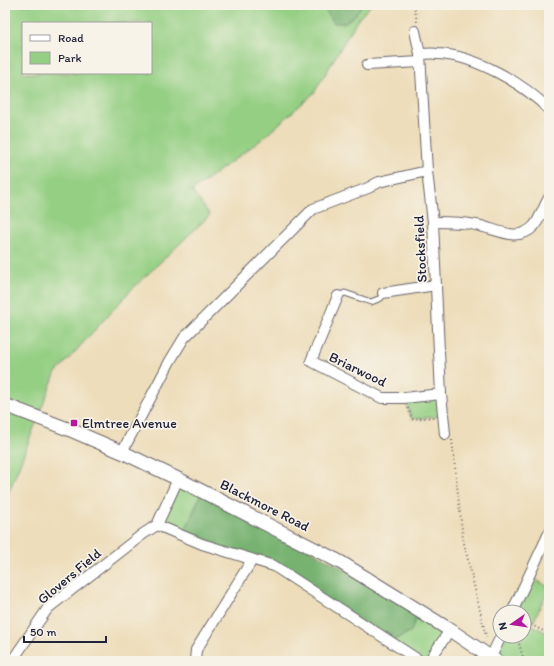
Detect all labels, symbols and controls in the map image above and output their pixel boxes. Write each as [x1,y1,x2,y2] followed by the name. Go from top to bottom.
[22,22,152,74] legend
[58,31,84,45] text: Road
[58,51,82,65] text: Park
[410,215,431,283] street label: Stocksfield
[326,348,390,391] street label: Briarwood
[82,415,177,432] place label: Elmtree Avenue
[69,418,79,428] marker: Elmtree Avenue
[217,476,313,535] street label: Blackmore Road
[34,545,105,608] street label: Glovers Field
[492,604,532,644] north arrow
[24,618,106,644] scale bar
[496,621,510,631] text: N
[30,625,56,639] text: 50 m

